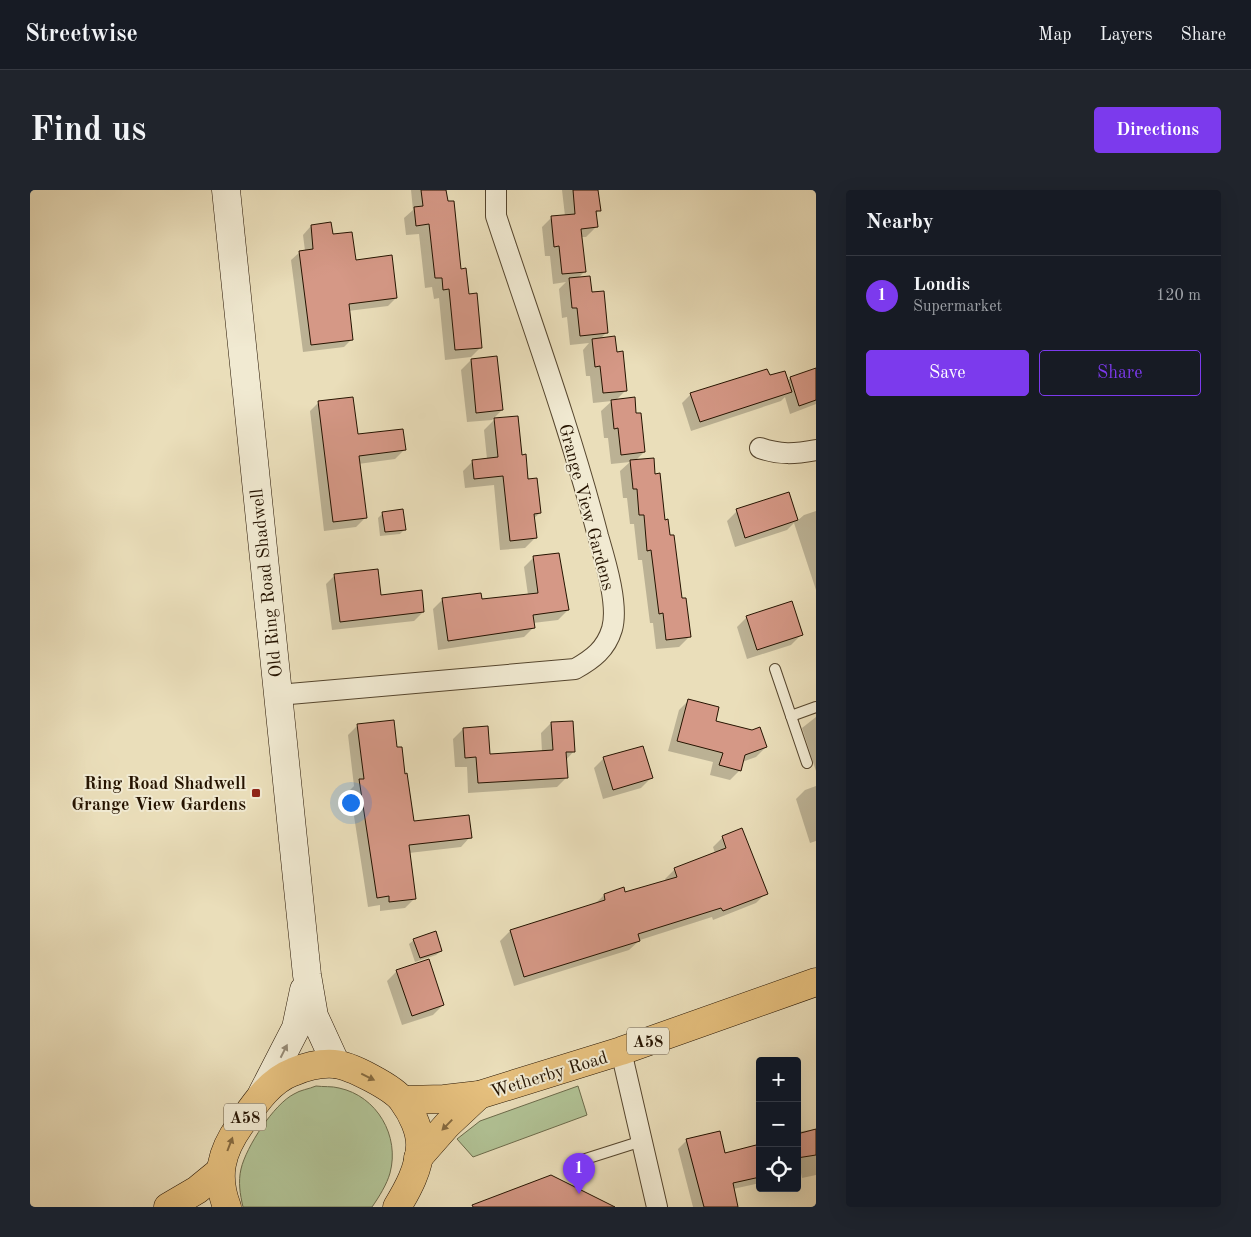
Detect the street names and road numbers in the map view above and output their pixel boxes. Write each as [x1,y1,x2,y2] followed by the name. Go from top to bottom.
[555,422,617,593] street label: Grange View Gardens
[248,488,286,678] street label: Old Ring Road Shadwell
[627,1028,669,1054] road number: A58
[489,1049,610,1101] street label: Wetherby Road
[224,1104,266,1130] road number: A58

